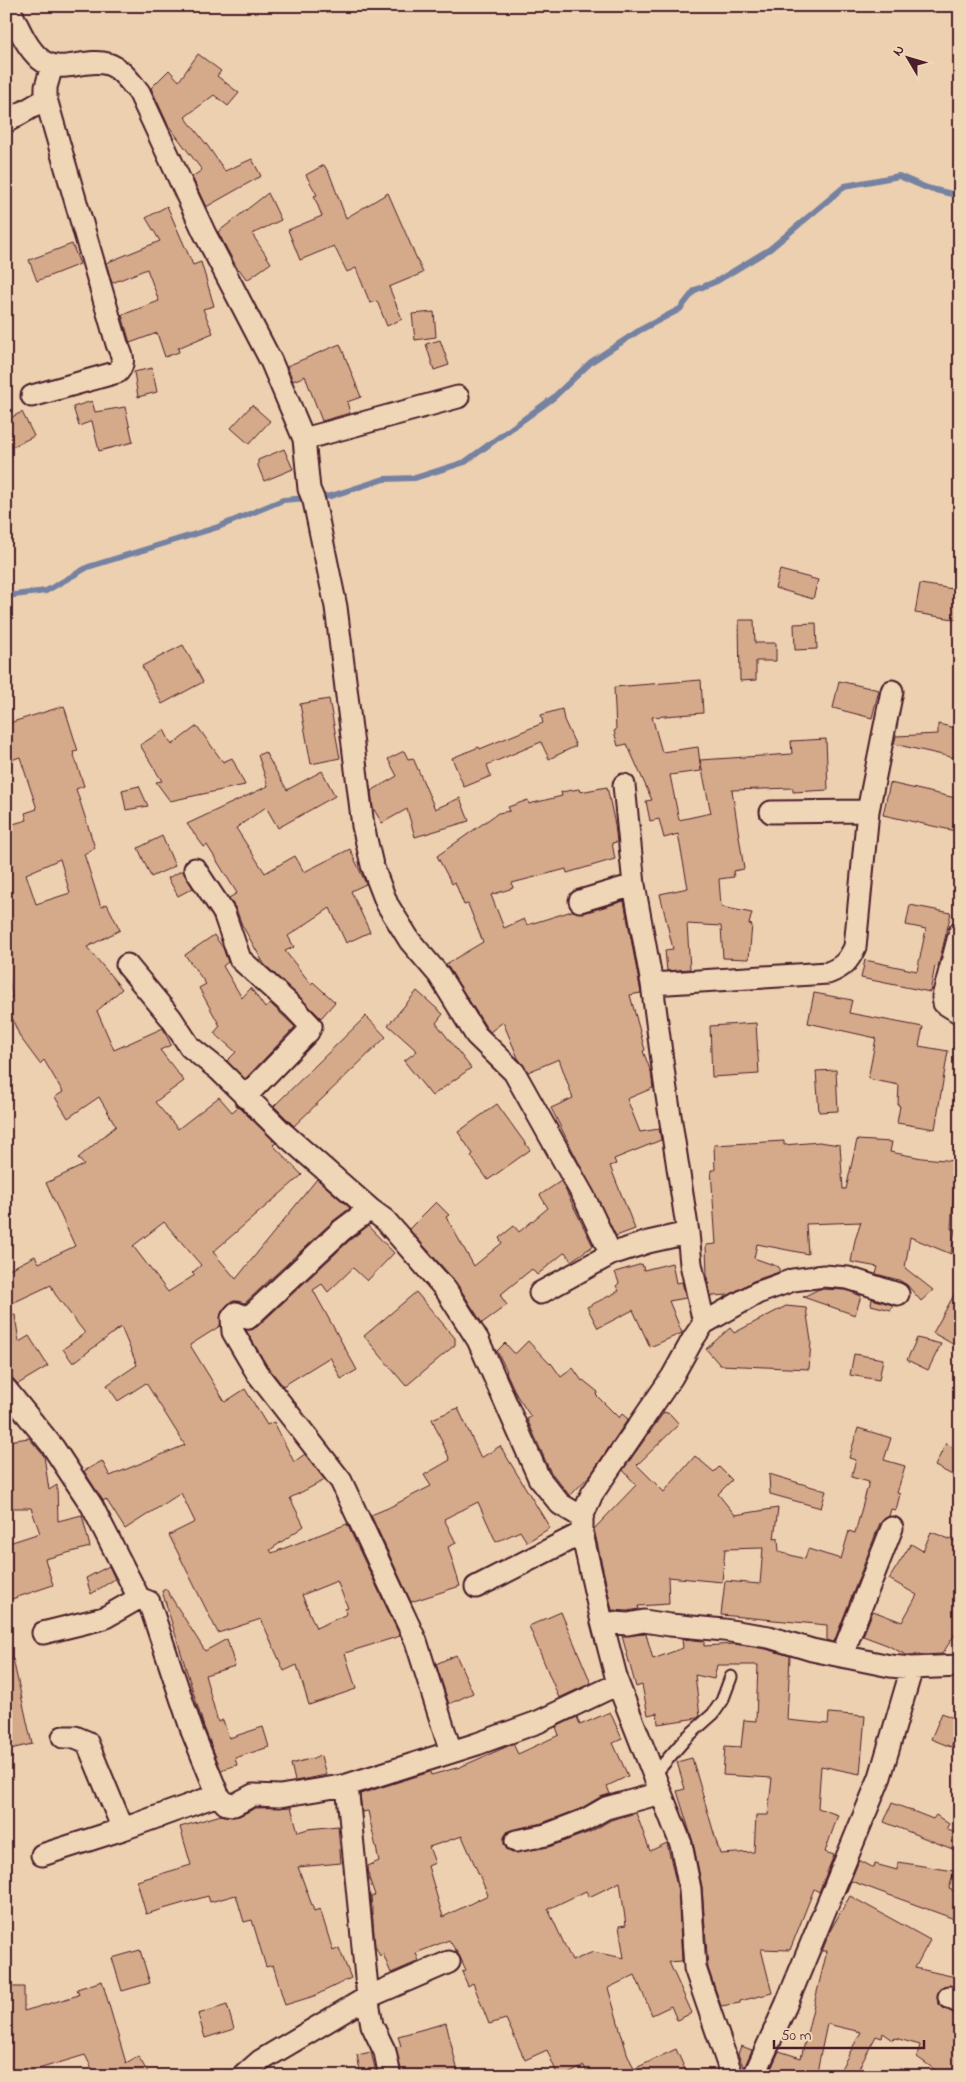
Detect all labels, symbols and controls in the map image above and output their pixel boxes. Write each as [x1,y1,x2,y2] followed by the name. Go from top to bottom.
[884,32,934,82] north arrow
[888,41,910,61] text: N
[774,2017,924,2049] scale bar
[781,2025,812,2047] text: 50 m

